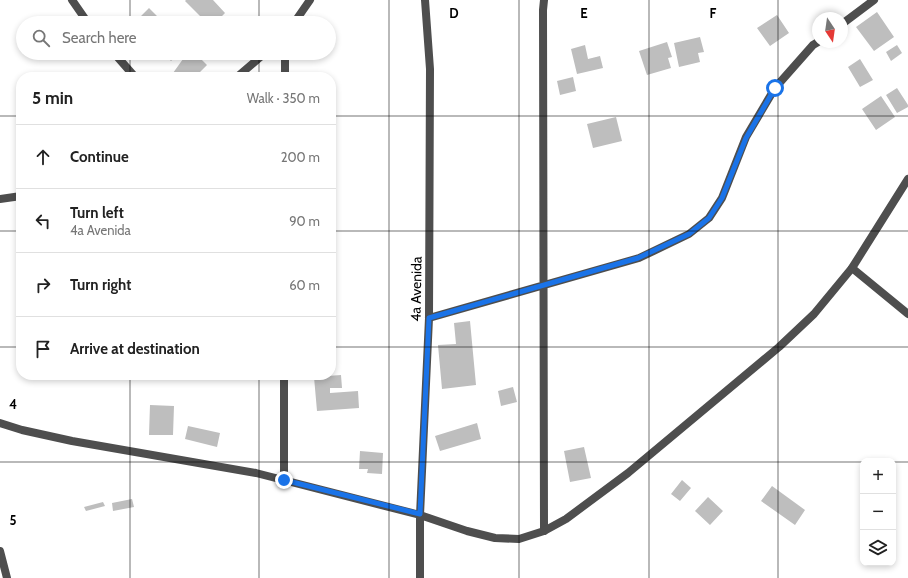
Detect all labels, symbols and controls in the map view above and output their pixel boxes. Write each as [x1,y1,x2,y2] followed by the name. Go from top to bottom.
[449,5,459,21] text: D
[580,5,588,21] text: E
[710,5,717,21] text: F
[812,12,848,48] north arrow
[16,16,336,60] search box
[30,27,52,49] icon: search
[62,29,137,47] text: Search here
[766,79,784,97] route start
[32,88,73,108] text: 5 min
[247,90,320,106] text: Walk · 350 m
[32,146,54,168] icon: ahead
[70,148,129,166] text: Continue
[281,149,320,165] text: 200 m
[70,204,124,222] text: Turn left
[32,210,54,232] icon: left
[289,213,320,229] text: 90 m
[70,222,131,238] text: 4a Avenida
[406,256,426,322] street label: 4a Avenida
[32,274,54,296] icon: right
[70,276,131,294] text: Turn right
[289,277,320,293] text: 60 m
[32,338,54,360] icon: arrive
[70,340,200,358] text: Arrive at destination
[9,396,17,412] text: 4
[860,458,896,566] map controls
[860,458,896,494] button: +
[275,471,293,489] route end
[860,494,896,530] button: −
[10,512,17,528] text: 5
[860,530,896,566] button: layers

